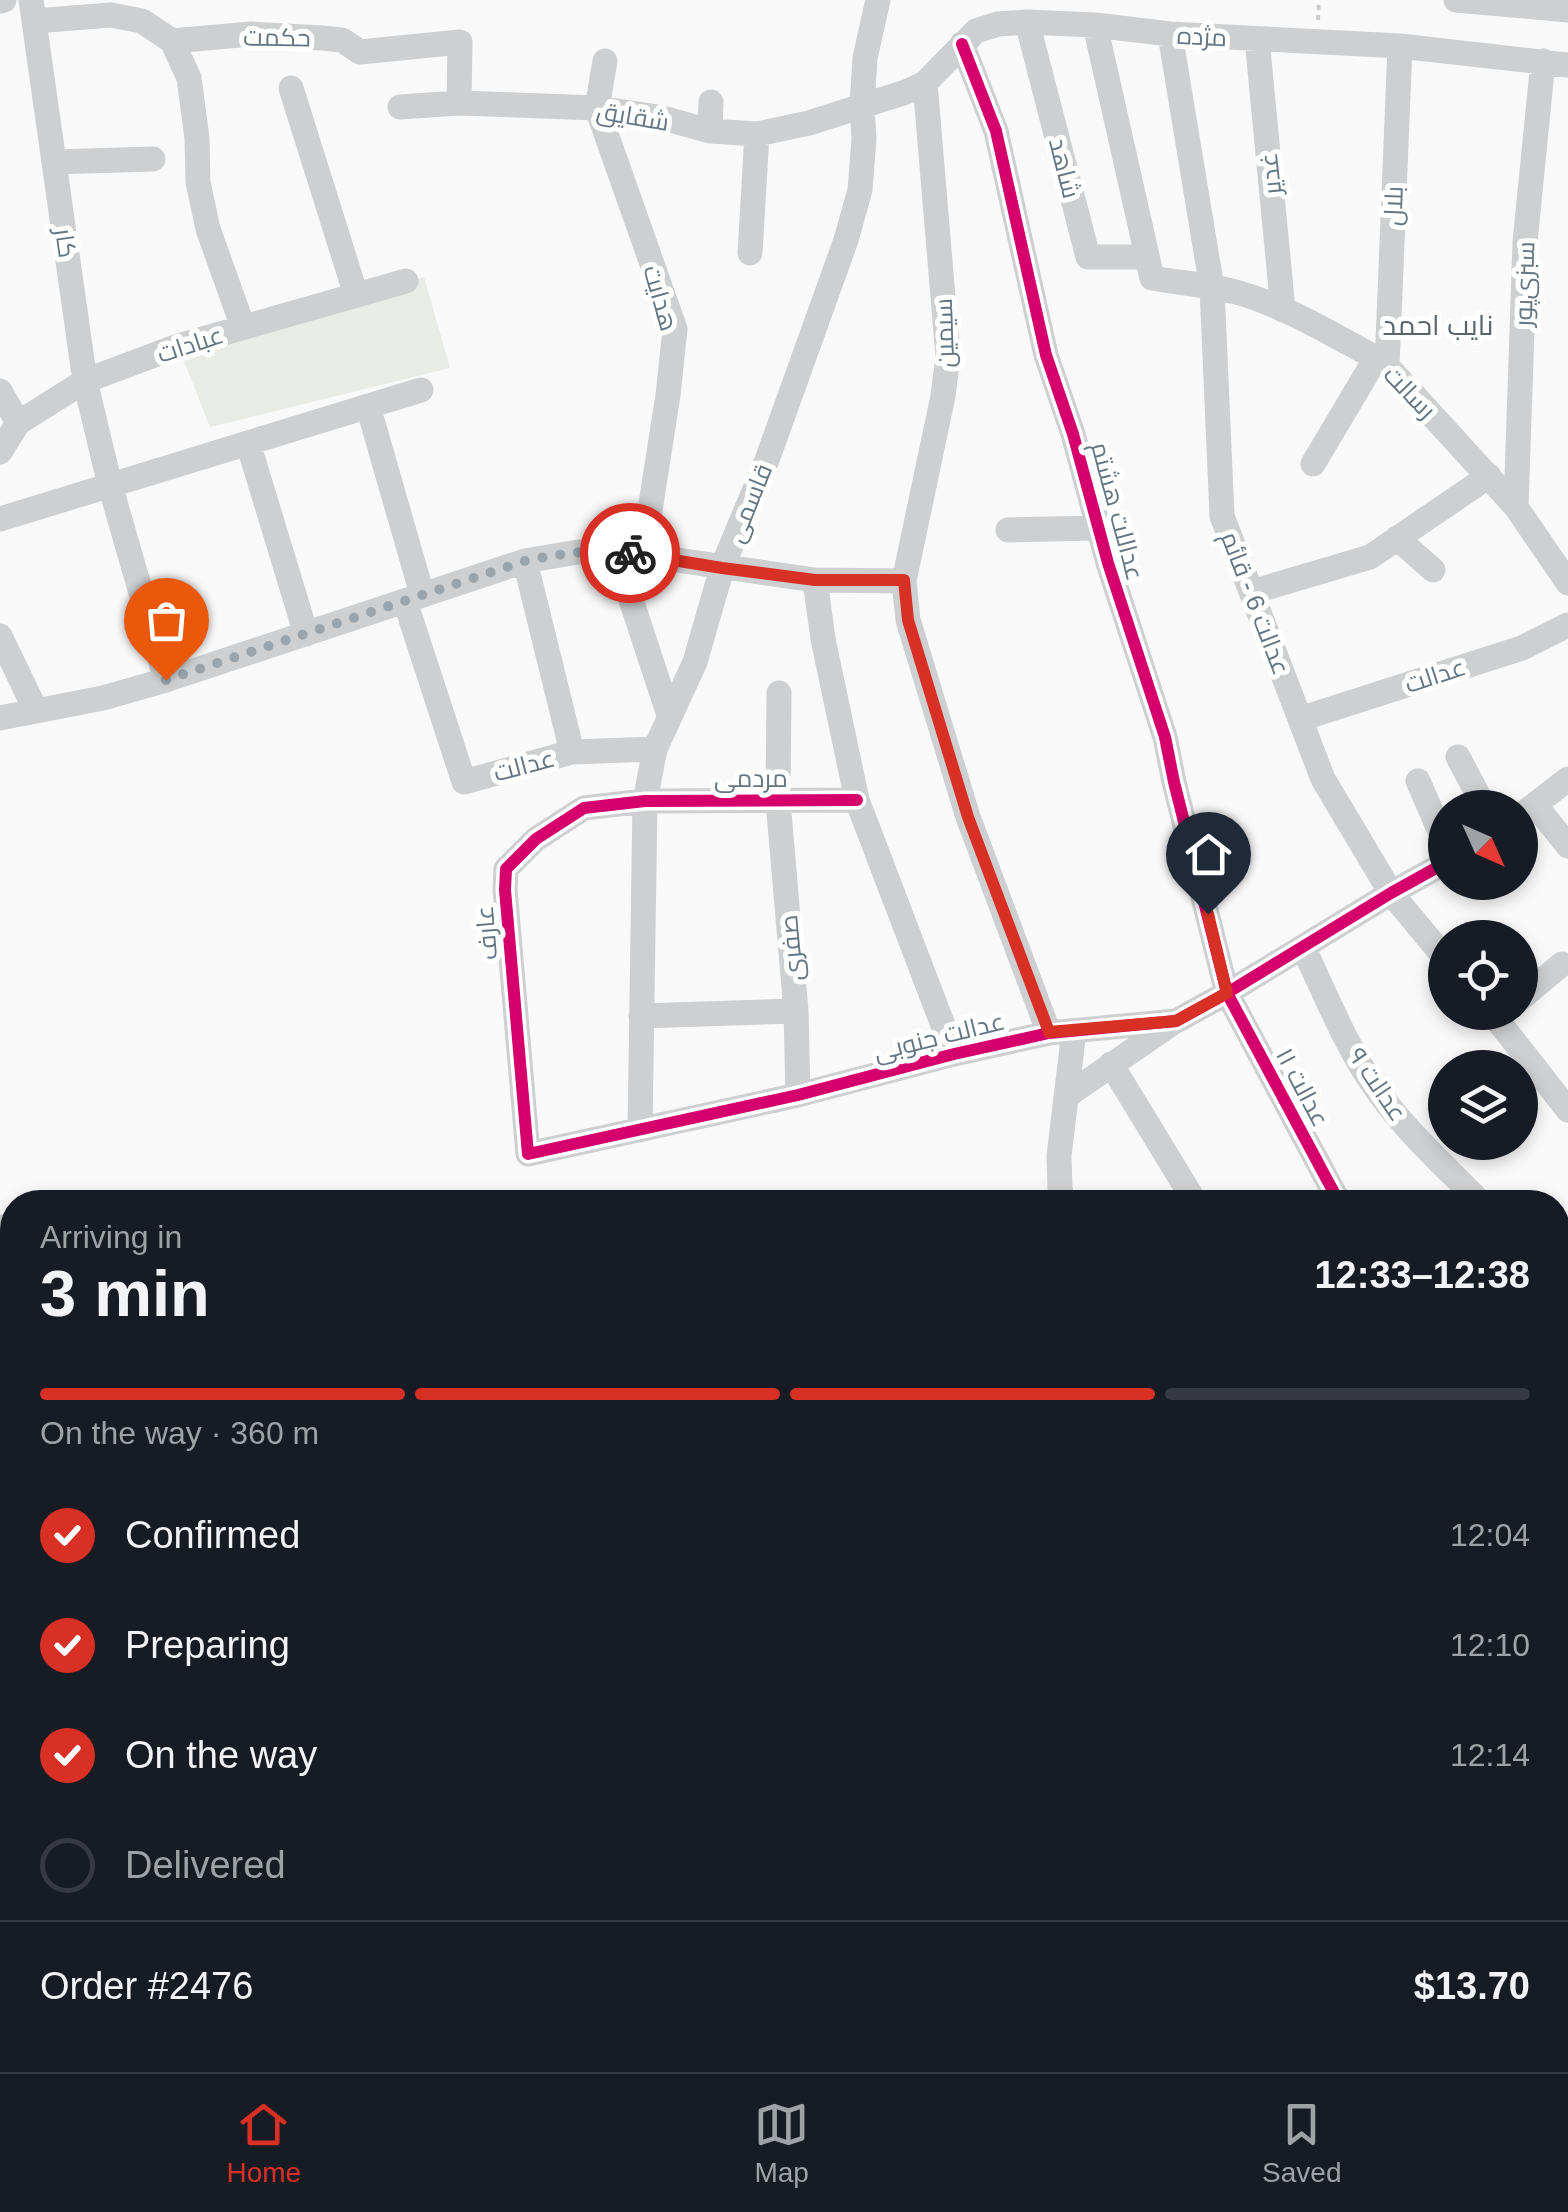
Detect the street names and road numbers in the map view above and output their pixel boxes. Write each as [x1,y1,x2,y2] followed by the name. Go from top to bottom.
[1176,21,1228,52] street label: مژده
[243,22,311,52] street label: حکمت
[594,96,671,138] street label: شقایق
[1044,135,1086,201] street label: شاهد
[1254,151,1287,199] street label: غدیر
[1378,185,1409,227] street label: بلال
[49,224,82,260] street label: کار
[1508,241,1542,329] street label: سبزی‌پور
[638,262,684,334] street label: هدایت
[929,298,960,368] street label: سیمین
[153,320,227,368] street label: عبادات
[1378,360,1442,425] street label: رسالت
[1082,439,1150,584] street label: عداللت هشتم
[721,460,778,547] street label: قاسمی
[1212,528,1296,680] street label: عدالت 6 - قائم
[1401,652,1469,698] street label: عدالت
[490,743,558,787] street label: عدالت
[714,764,788,793] street label: مردمی
[470,905,503,961] street label: عارف
[774,914,809,982] street label: صفری
[871,1006,1007,1067] street label: عدالت جنوبی
[1343,1042,1413,1126] street label: عدالت ۹
[1271,1043,1335,1131] street label: عدالت ۱۱

